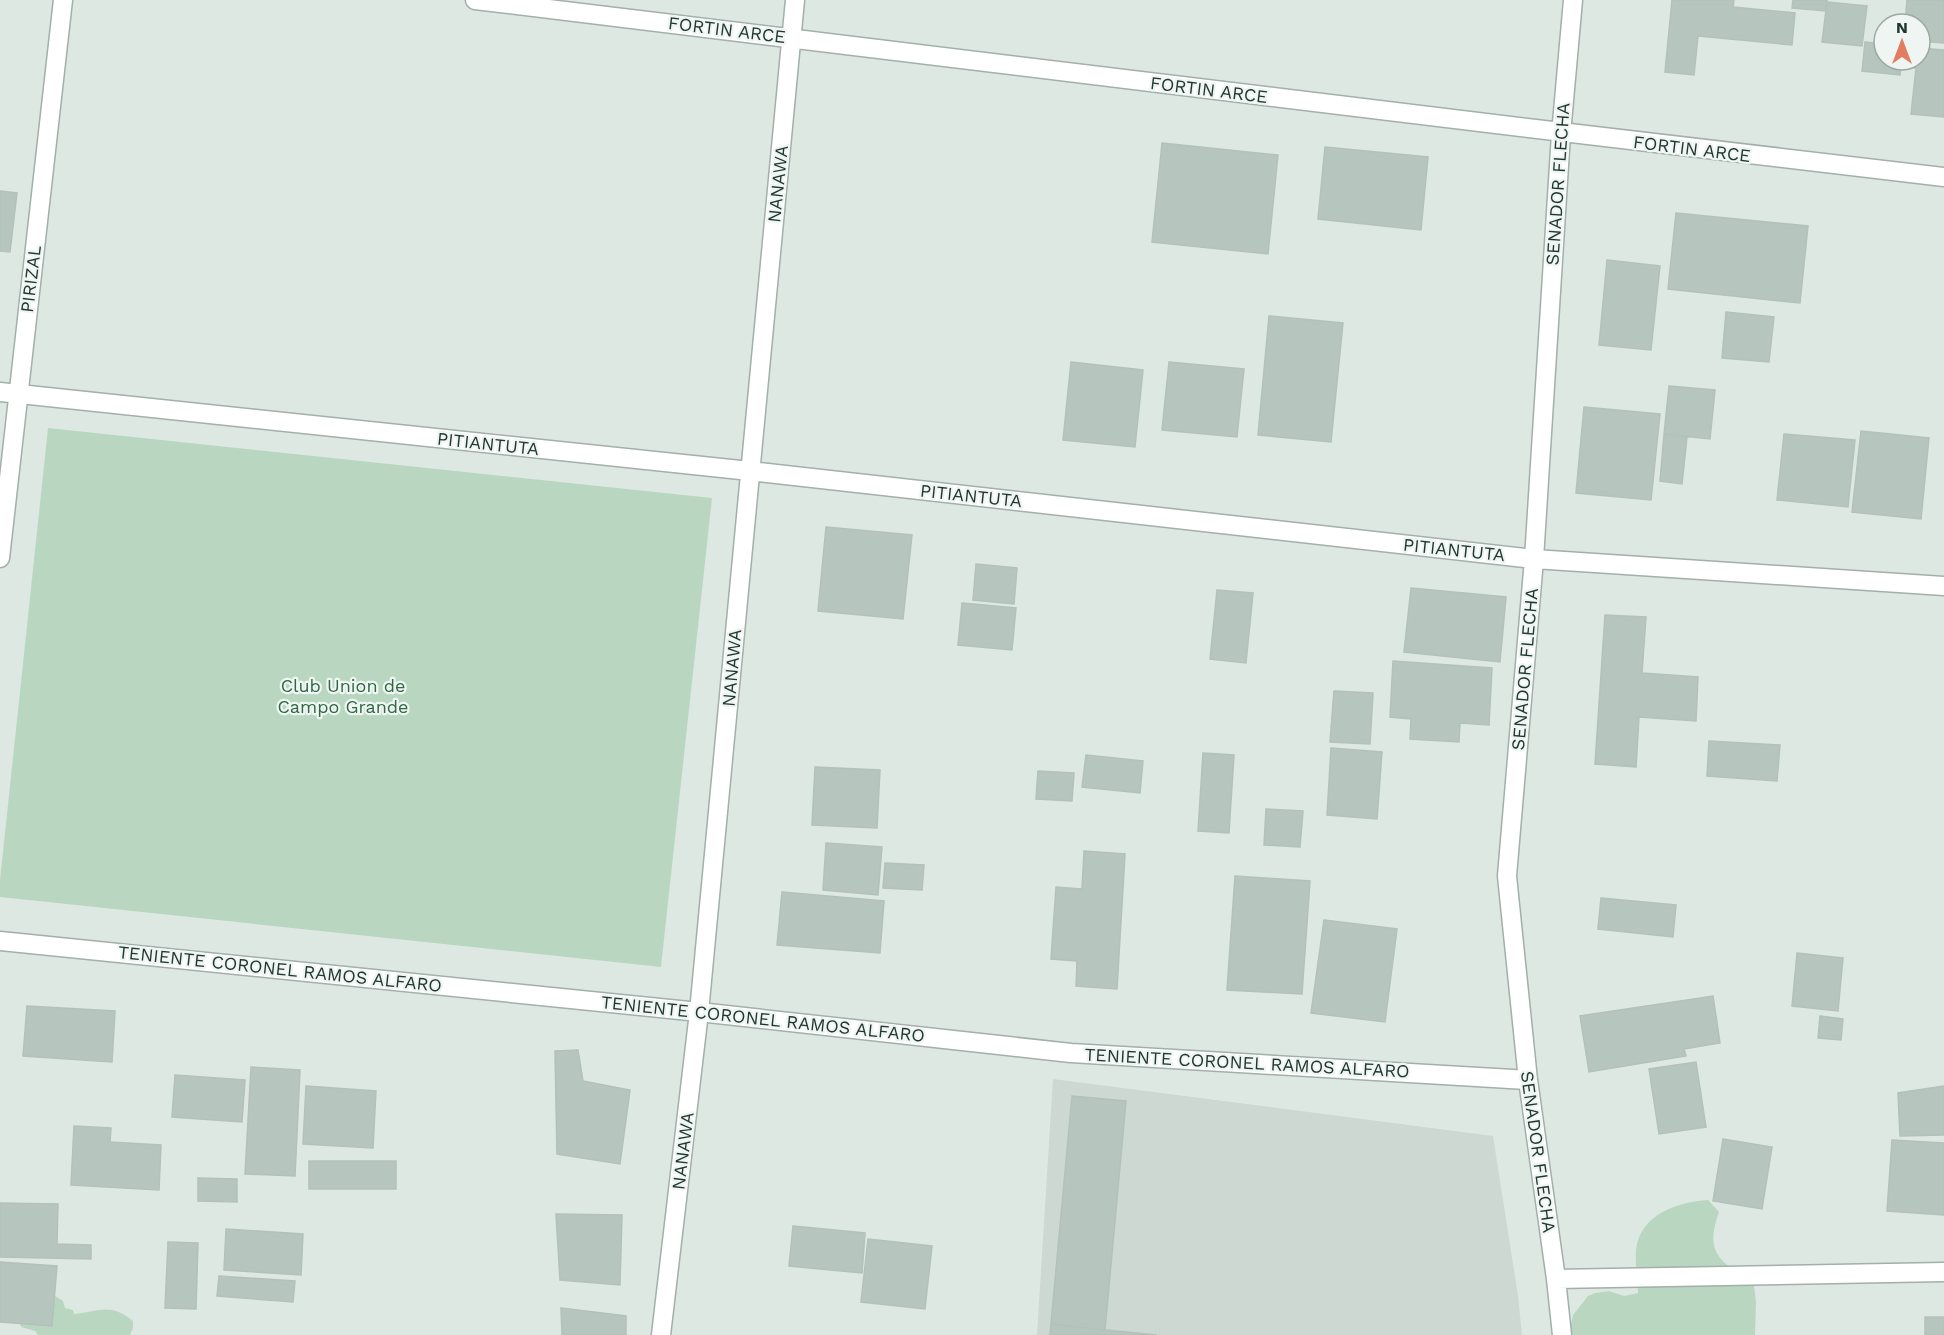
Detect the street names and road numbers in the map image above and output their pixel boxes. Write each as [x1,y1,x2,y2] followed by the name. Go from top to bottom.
[667,12,787,47] street label: FORTIN ARCE
[1149,72,1269,107] street label: FORTIN ARCE
[1541,102,1574,266] street label: SENADOR FLECHA
[1632,131,1752,166] street label: FORTIN ARCE
[763,144,792,224] street label: NANAWA
[16,244,45,314] street label: PIRIZAL
[436,428,540,459] street label: PITIANTUTA
[919,480,1023,511] street label: PITIANTUTA
[1402,534,1506,565] street label: PITIANTUTA
[1507,587,1542,751] street label: SENADOR FLECHA
[718,628,745,708] street label: NANAWA
[117,941,443,996] street label: TENIENTE CORONEL RAMOS ALFARO
[600,991,926,1046] street label: TENIENTE CORONEL RAMOS ALFARO
[1084,1043,1410,1082] street label: TENIENTE CORONEL RAMOS ALFARO
[1517,1070,1560,1234] street label: SENADOR FLECHA
[667,1111,698,1191] street label: NANAWA

